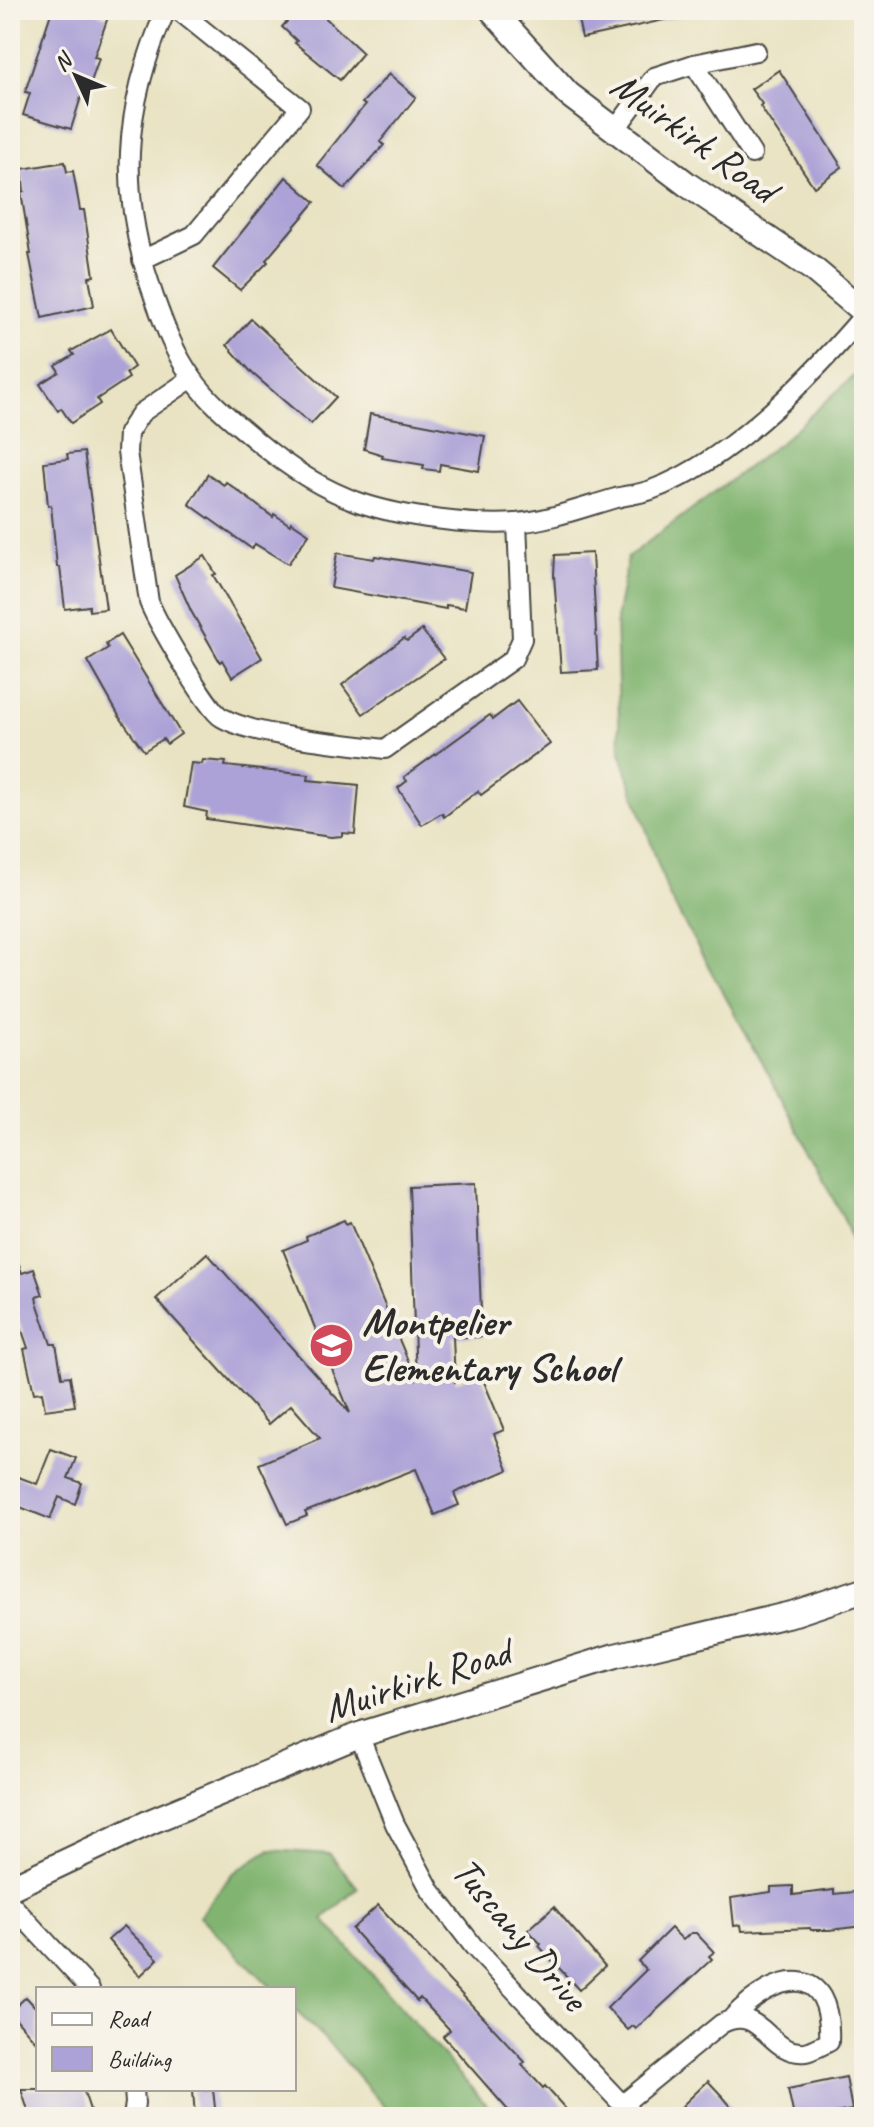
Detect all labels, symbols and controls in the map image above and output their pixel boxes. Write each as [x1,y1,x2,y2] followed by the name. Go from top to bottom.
[36,36,116,116] north arrow
[48,46,79,77] text: N
[601,60,792,218] street label: Muirkirk Road
[362,1297,623,1393] place label: Montpelier Elementary School
[307,1321,355,1369] school or university icon: Montpelier Elementary School
[318,1624,522,1734] street label: Muirkirk Road
[441,1847,601,2024] street label: Tuscany Drive
[36,1987,296,2091] legend
[108,2004,152,2034] text: Road
[108,2044,173,2074] text: Building

